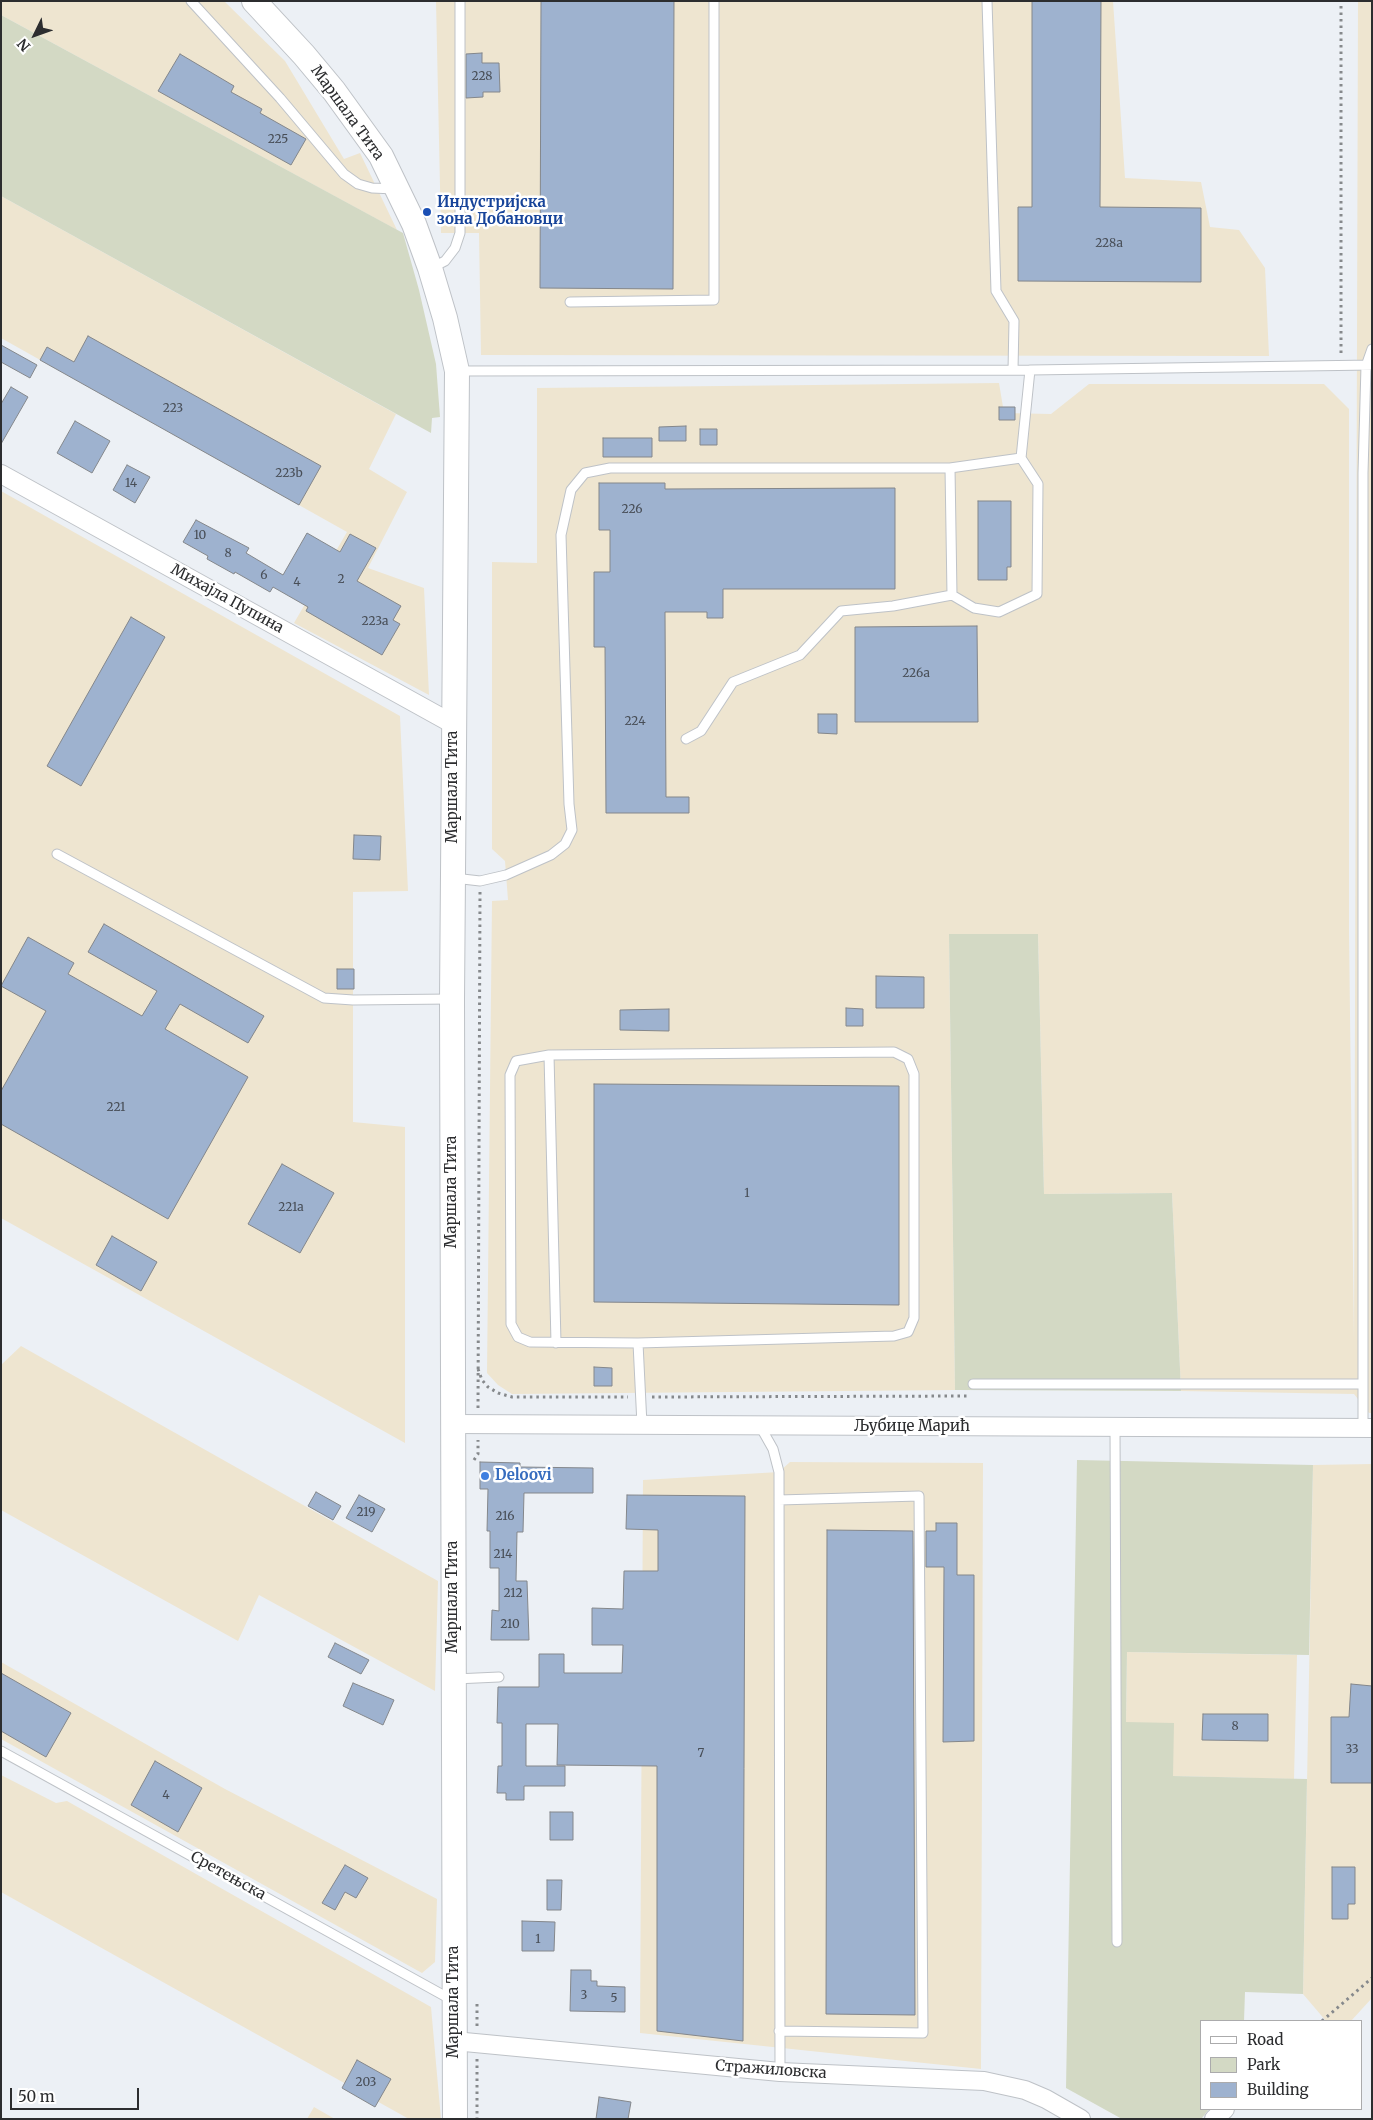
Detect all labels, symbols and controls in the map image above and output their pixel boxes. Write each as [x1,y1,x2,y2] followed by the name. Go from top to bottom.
[10,10,60,60] north arrow
[13,35,34,55] text: N
[307,62,387,164] street label: Маршала Тита
[471,70,493,84] house number: 228
[268,133,288,147] house number: 225
[437,194,563,229] place label: Индустријска зона Добановци
[421,206,433,218] marker: Индустријска зона Добановци
[1095,237,1123,251] house number: 228a
[163,402,183,416] house number: 223
[275,467,303,481] house number: 223b
[125,477,137,491] house number: 14
[621,503,643,517] house number: 226
[194,529,206,543] house number: 10
[224,547,232,561] house number: 8
[168,561,286,637] street label: Михајла Пупина
[260,569,268,583] house number: 6
[337,573,345,587] house number: 2
[293,576,301,590] house number: 4
[362,615,388,629] house number: 223a
[902,667,930,681] house number: 226a
[624,715,646,729] house number: 224
[444,731,462,843] street label: Маршала Тита
[106,1101,126,1115] house number: 221
[443,1136,461,1248] street label: Маршала Тита
[744,1187,750,1201] house number: 1
[278,1201,304,1215] house number: 221a
[854,1418,970,1436] street label: Љубице Марић
[495,1467,552,1485] place label: Deloovi
[479,1470,491,1482] marker: Deloovi
[357,1506,375,1520] house number: 219
[496,1510,514,1524] house number: 216
[444,1541,462,1653] street label: Маршала Тита
[494,1548,512,1562] house number: 214
[503,1587,523,1601] house number: 212
[500,1618,520,1632] house number: 210
[1231,1720,1239,1734] house number: 8
[1345,1743,1359,1757] house number: 33
[698,1747,704,1761] house number: 7
[162,1789,170,1803] house number: 4
[187,1848,269,1904] street label: Сретењска
[535,1933,541,1947] house number: 1
[445,1946,463,2058] street label: Маршала Тита
[581,1989,587,2003] house number: 3
[610,1992,618,2006] house number: 5
[1200,2020,1363,2110] legend
[1247,2030,1283,2049] text: Road
[1247,2055,1280,2074] text: Park
[715,2057,827,2083] street label: Стражиловска
[356,2076,376,2090] house number: 203
[12,2078,141,2110] scale bar
[1247,2080,1309,2099] text: Building
[18,2087,55,2106] text: 50 m

